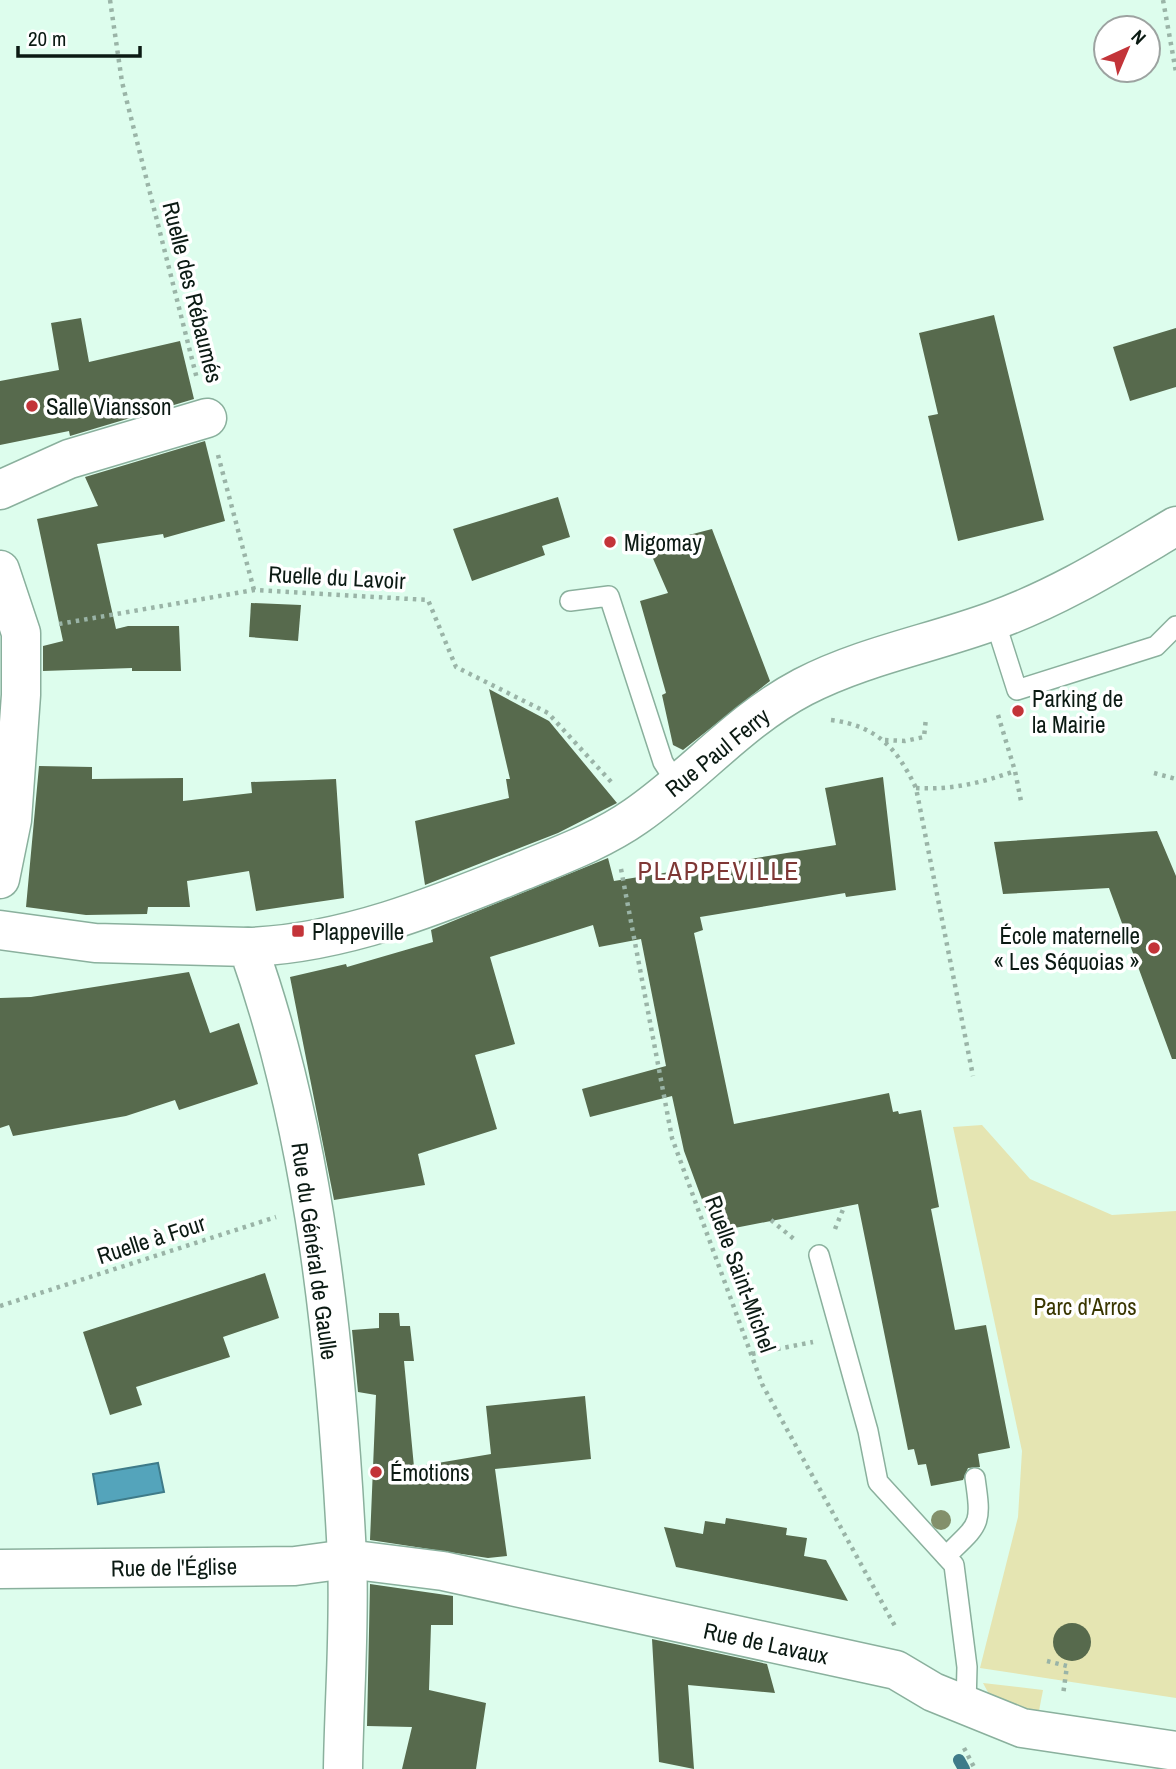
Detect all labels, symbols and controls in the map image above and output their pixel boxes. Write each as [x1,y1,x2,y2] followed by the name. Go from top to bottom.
[18,14,140,58] scale bar
[1092,14,1162,84] north arrow
[28,24,66,53] text: 20 m
[1126,24,1152,50] text: N
[156,198,230,386] street label: Ruelle des Rébaumés
[46,391,172,422] place label: Salle Viansson
[24,398,40,414] marker: Salle Viansson
[624,527,702,558] place label: Migomay
[602,534,618,550] marker: Migomay
[268,558,407,596] street label: Ruelle du Lavoir
[1032,683,1123,740] place label: Parking de la Mairie
[658,700,776,804] street label: Rue Paul Ferry
[1010,703,1026,719] marker: Parking de la Mairie
[637,853,801,888] district label: PLAPPEVILLE
[312,916,404,947] place label: Plappeville
[993,920,1140,977] place label: École maternelle « Les Séquoias »
[290,923,306,939] marker: Plappeville
[1146,940,1162,956] marker: École maternelle « Les Séquoias »
[284,1140,346,1362] street label: Rue du Général de Gaulle
[698,1191,784,1357] street label: Ruelle Saint-Michel
[93,1207,210,1271] street label: Ruelle à Four
[1033,1291,1137,1322] park label: Parc d'Arros
[390,1457,470,1488] place label: Émotions
[368,1464,384,1480] marker: Émotions
[111,1550,237,1584] street label: Rue de l'Église
[701,1615,832,1671] street label: Rue de Lavaux

